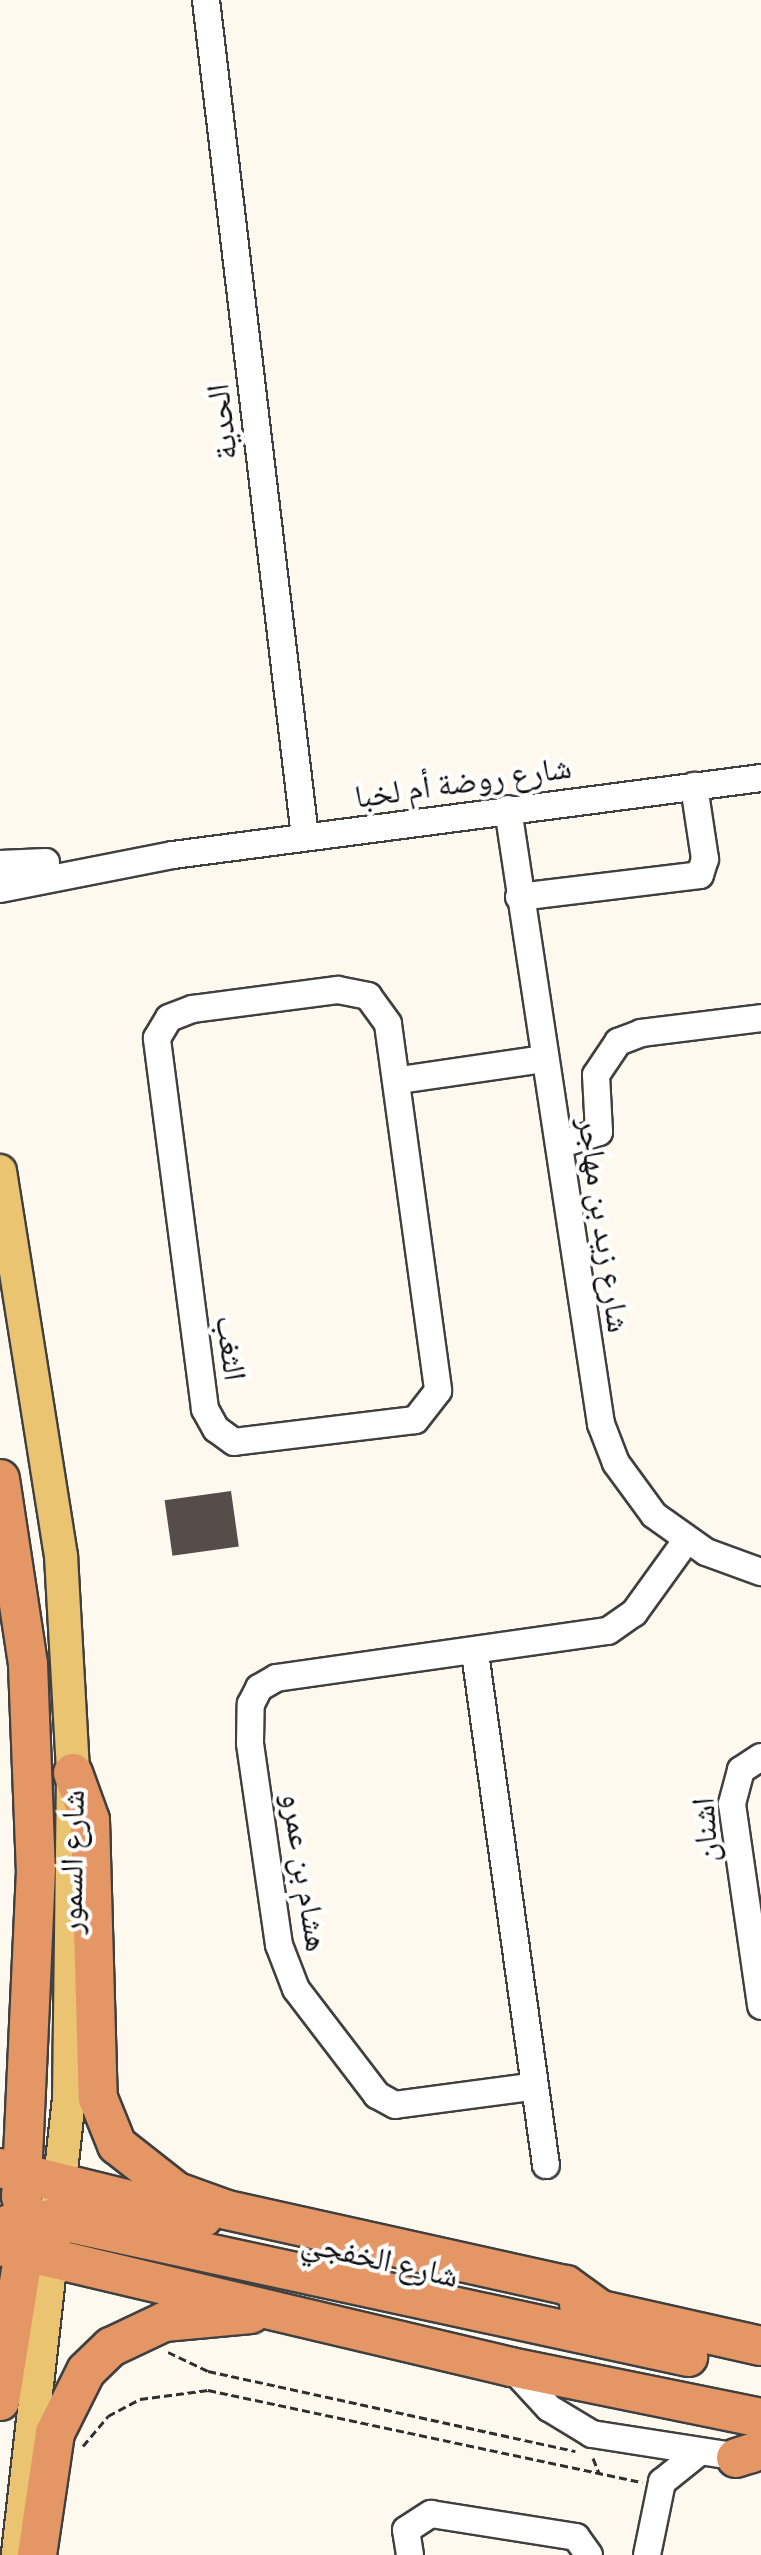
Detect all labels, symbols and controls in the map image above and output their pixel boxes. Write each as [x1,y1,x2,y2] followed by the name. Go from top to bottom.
[198,382,246,462] street label: الحدية
[352,748,574,816] street label: شارع روضة أم لخبا
[570,1115,638,1335] street label: شارع زيد بن مهاجر
[207,1313,255,1383] street label: الثغب
[52,1790,92,1934] street label: شارع السمور
[273,1790,337,1954] street label: هشام بن عمرو
[684,1796,726,1864] street label: اشنان
[298,2222,462,2296] street label: شارع الخفجي

